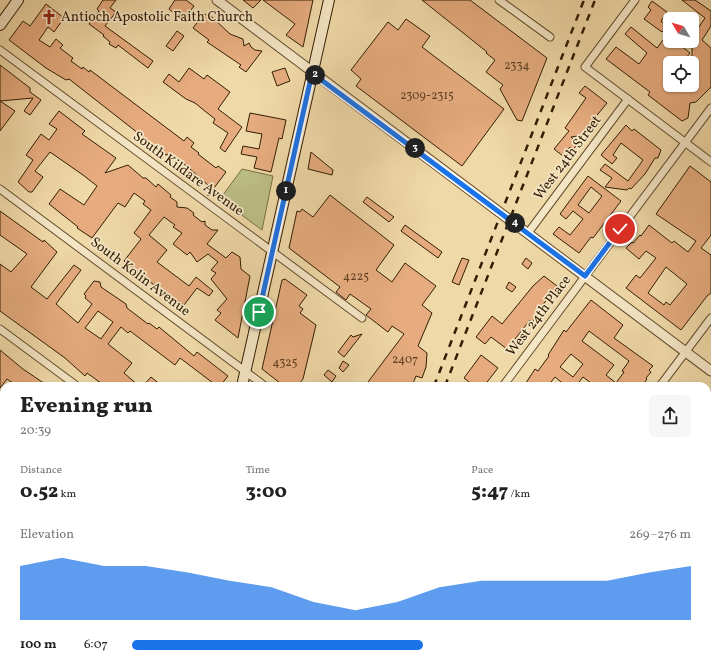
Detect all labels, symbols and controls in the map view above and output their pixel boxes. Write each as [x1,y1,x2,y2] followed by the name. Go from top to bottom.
[40,8,58,26] church icon: Antioch Apostolic Faith Church
[61,8,253,27] place label: Antioch Apostolic Faith Church
[663,12,699,48] north arrow
[663,12,699,92] map controls
[663,56,699,92] button: locate
[504,58,530,74] house number: 2334
[305,65,325,85] pin: 2
[312,67,318,82] text: 2
[400,88,454,104] house number: 2309-2315
[530,112,606,204] street label: West 24th Street
[129,127,248,221] street label: South Kildare Avenue
[405,138,425,158] pin: 3
[412,140,418,155] text: 3
[276,181,296,201] pin: 1
[284,183,288,198] text: 1
[603,212,637,246] pin
[505,213,525,233] pin: 4
[512,215,518,230] text: 4
[609,218,631,240] icon: check
[86,233,194,321] street label: South Kolin Avenue
[343,269,369,285] house number: 4225
[502,271,576,360] street label: West 24th Place
[242,295,276,329] pin
[248,301,270,323] icon: arrive
[392,352,418,368] house number: 2407
[272,355,298,371] house number: 4325
[20,391,153,422] text: Evening run
[649,395,691,437] button: share
[20,422,51,440] text: 20:39
[20,463,62,478] text: Distance
[246,463,270,478] text: Time
[471,463,493,478] text: Pace
[20,478,58,506] text: 0.52
[246,478,287,506] text: 3:00
[471,478,508,506] text: 5:47
[58,487,76,502] text: km
[508,487,530,502] text: /km
[20,526,74,544] text: Elevation
[629,526,691,544] text: 269–276 m
[20,636,57,654] text: 100 m
[84,636,108,654] text: 6:07

